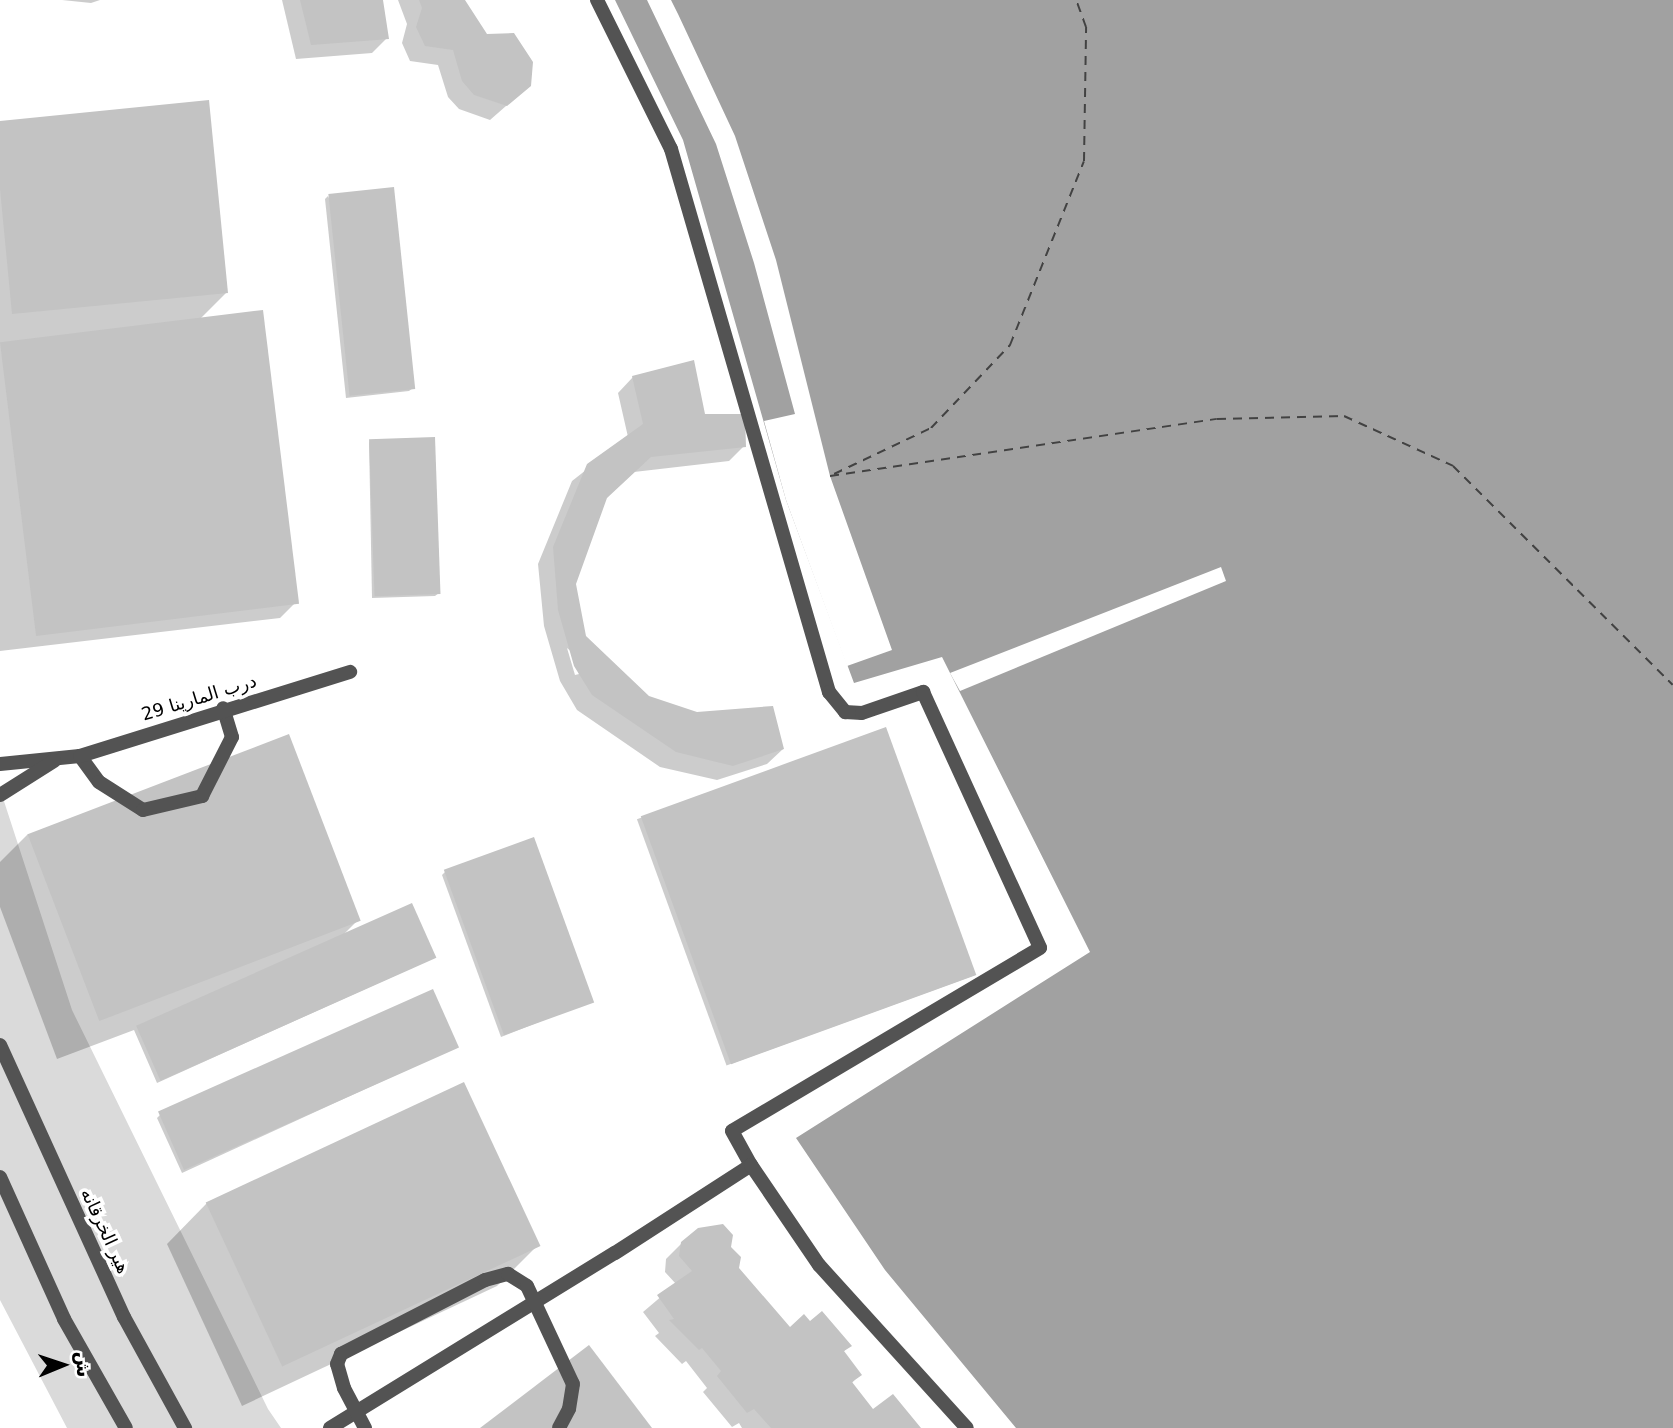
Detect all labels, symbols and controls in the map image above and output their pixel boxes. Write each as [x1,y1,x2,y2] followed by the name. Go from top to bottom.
[139,670,259,726] street label: درب المارينا 29
[76,1185,134,1277] street label: هير الخرقانه
[28,1330,98,1400] north arrow
[73,1351,95,1378] text: ش

